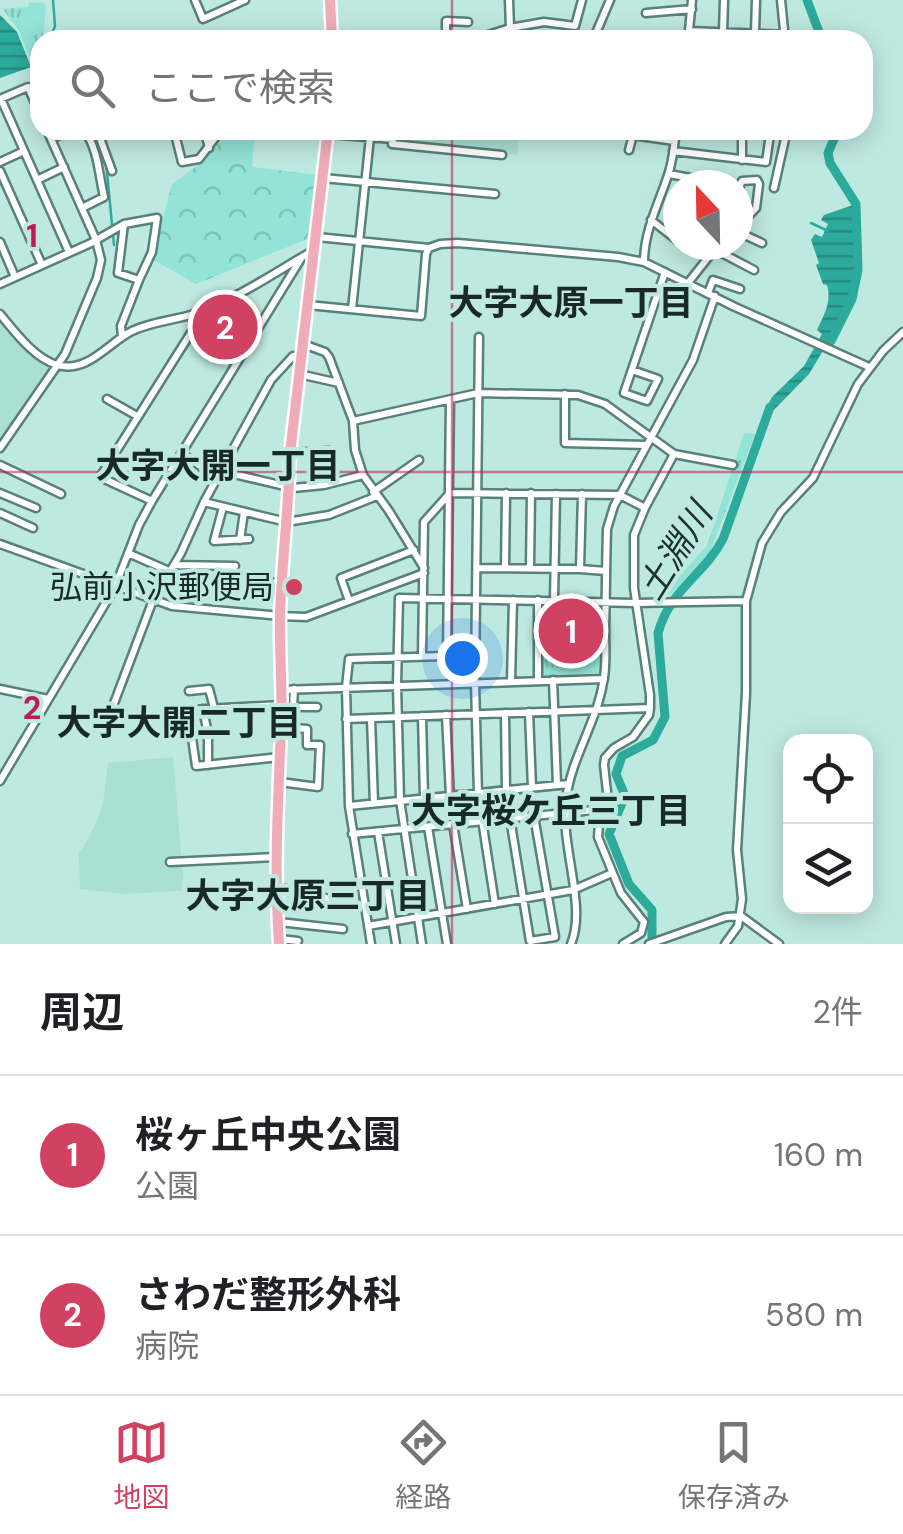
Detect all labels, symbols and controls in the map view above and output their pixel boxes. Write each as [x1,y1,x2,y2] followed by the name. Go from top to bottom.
[30,30,873,140] search box
[65,58,120,113] icon: search
[145,63,335,113] text: ここで検索
[663,170,753,260] north arrow
[26,215,38,257] text: 1
[448,280,694,326] district label: 大字大原一丁目
[192,290,258,364] pin: 2
[95,443,341,489] district label: 大字大開一丁目
[628,491,724,608] water label: 土淵川
[50,566,274,608] place label: 弘前小沢郵便局
[283,576,305,598] marker: 弘前小沢郵便局
[538,594,604,668] pin: 1
[437,633,488,684] your location
[23,687,41,729] text: 2
[56,700,302,746] district label: 大字大開二丁目
[783,734,873,914] map controls
[783,734,873,824] button: locate
[411,788,691,834] district label: 大字桜ケ丘三丁目
[783,824,873,914] button: layers
[185,873,431,919] district label: 大字大原三丁目
[40,985,124,1040] text: 周辺
[813,991,863,1033] text: 2件
[135,1110,401,1160] text: 桜ヶ丘中央公園
[67,1134,78,1176] text: 1
[774,1134,863,1176] text: 160 m
[135,1165,199,1207] text: 公園
[135,1270,401,1320] text: さわだ整形外科
[63,1294,82,1336] text: 2
[765,1294,863,1336] text: 580 m
[135,1325,199,1367] text: 病院
[113,1415,169,1516] tab: 地図
[395,1415,452,1516] tab: 経路
[678,1415,790,1516] tab: 保存済み

